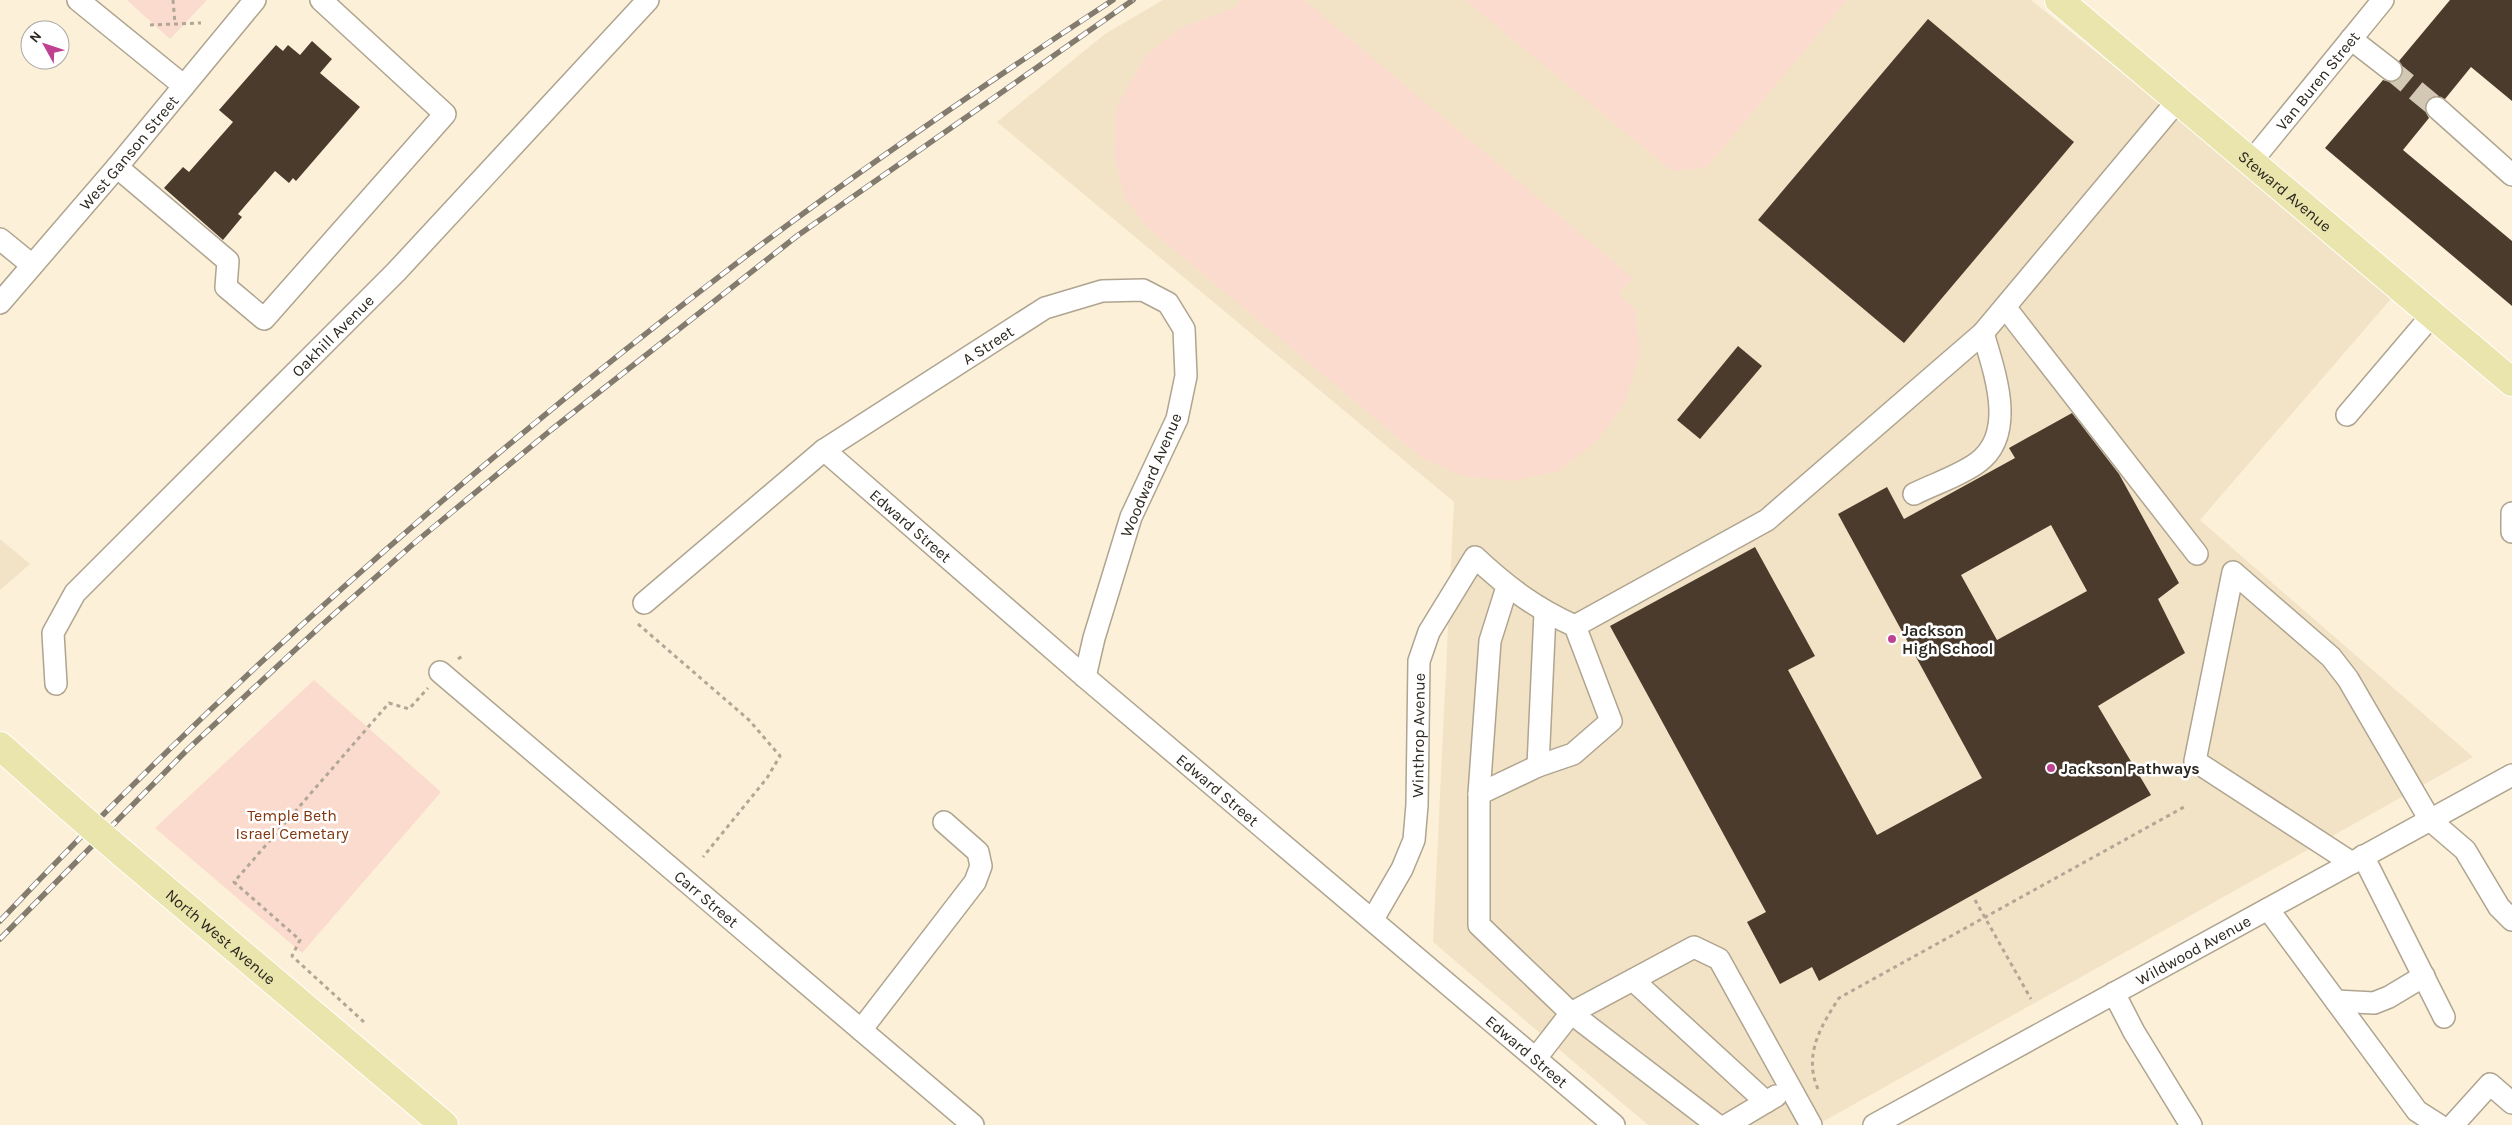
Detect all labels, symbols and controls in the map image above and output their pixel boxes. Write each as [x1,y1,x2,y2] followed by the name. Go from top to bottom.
[20,20,70,70] north arrow
[2271,27,2363,134] street label: Van Buren Street
[26,28,45,46] text: N
[75,91,182,214] street label: West Ganson Street
[2235,146,2336,236] street label: Steward Avenue
[288,290,378,380] street label: Oakhill Avenue
[959,321,1017,368] street label: A Street
[1116,410,1186,540] street label: Woodward Avenue
[866,485,955,566] street label: Edward Street
[1902,621,1994,658] place label: Jackson High School
[1886,633,1898,645] marker: Jackson High School
[1408,673,1428,798] street label: Winthrop Avenue
[1173,749,1263,830] street label: Edward Street
[2061,759,2200,778] place label: Jackson Pathways
[2045,762,2057,774] marker: Jackson Pathways
[235,806,349,843] park label: Temple Beth Israel Cemetary
[671,866,743,931] street label: Carr Street
[162,885,280,988] street label: North West Avenue
[2132,911,2254,989] street label: Wildwood Avenue
[1482,1011,1572,1091] street label: Edward Street

